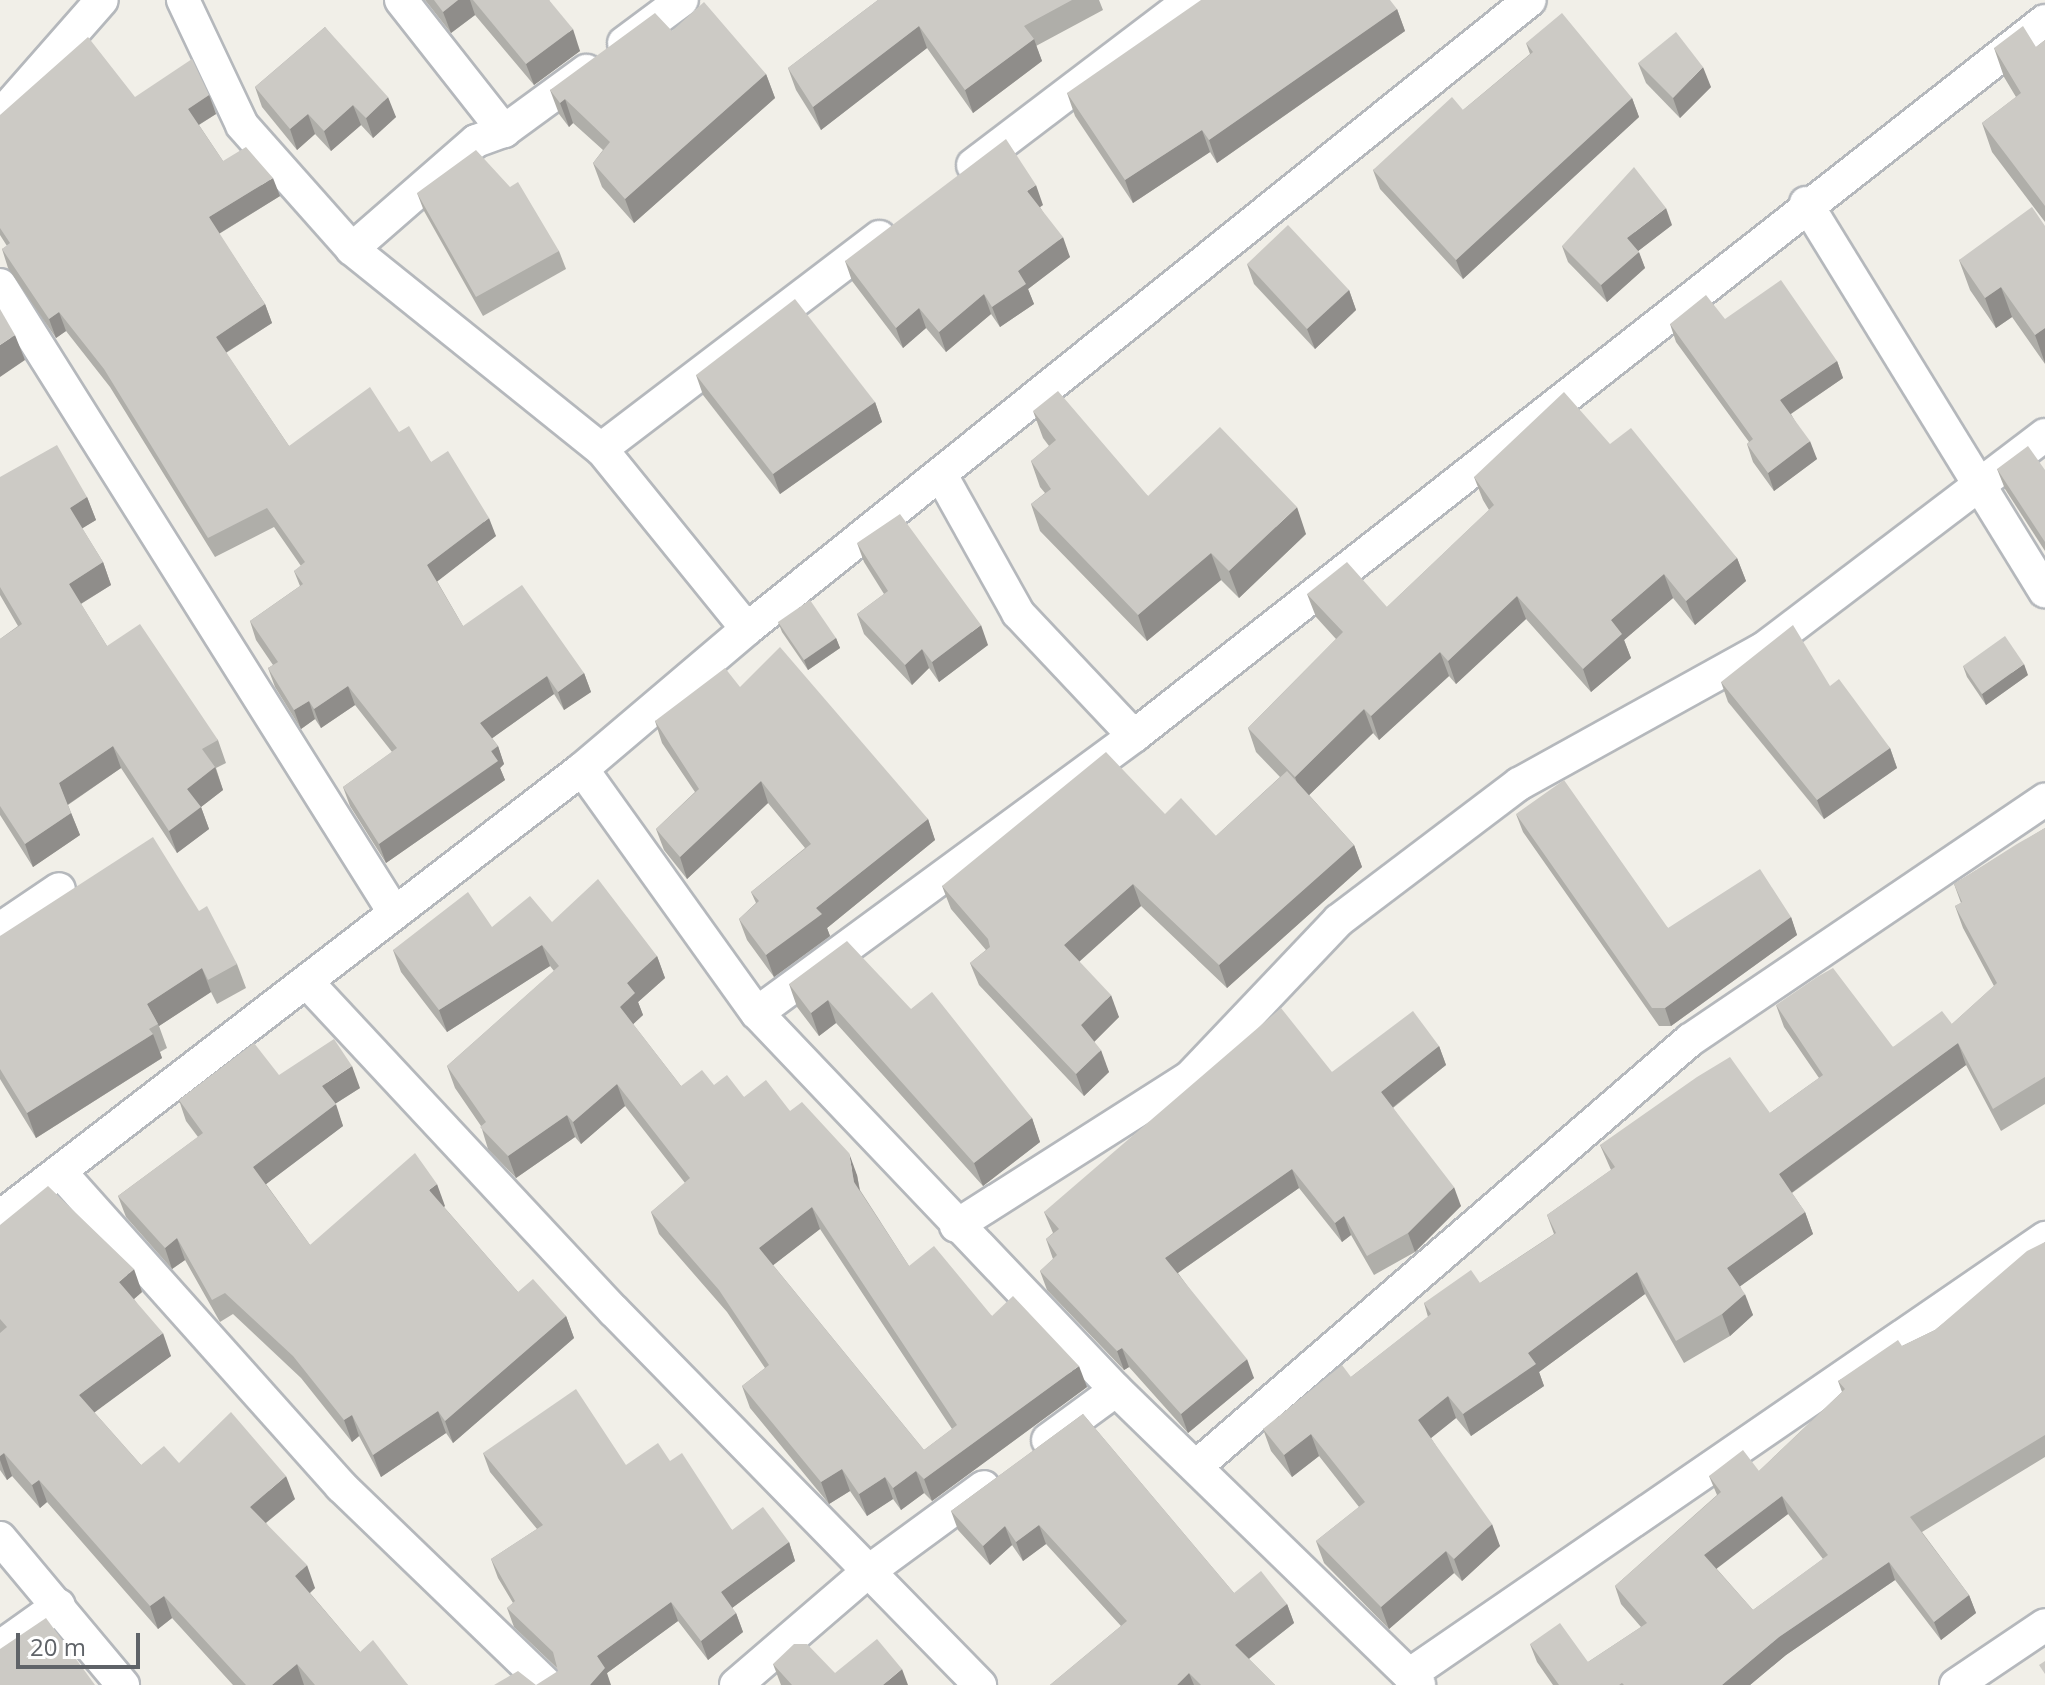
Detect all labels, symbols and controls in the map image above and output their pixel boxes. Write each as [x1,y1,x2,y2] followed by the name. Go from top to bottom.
[20,1617,144,1667] scale bar
[30,1630,86,1663] text: 20 m

